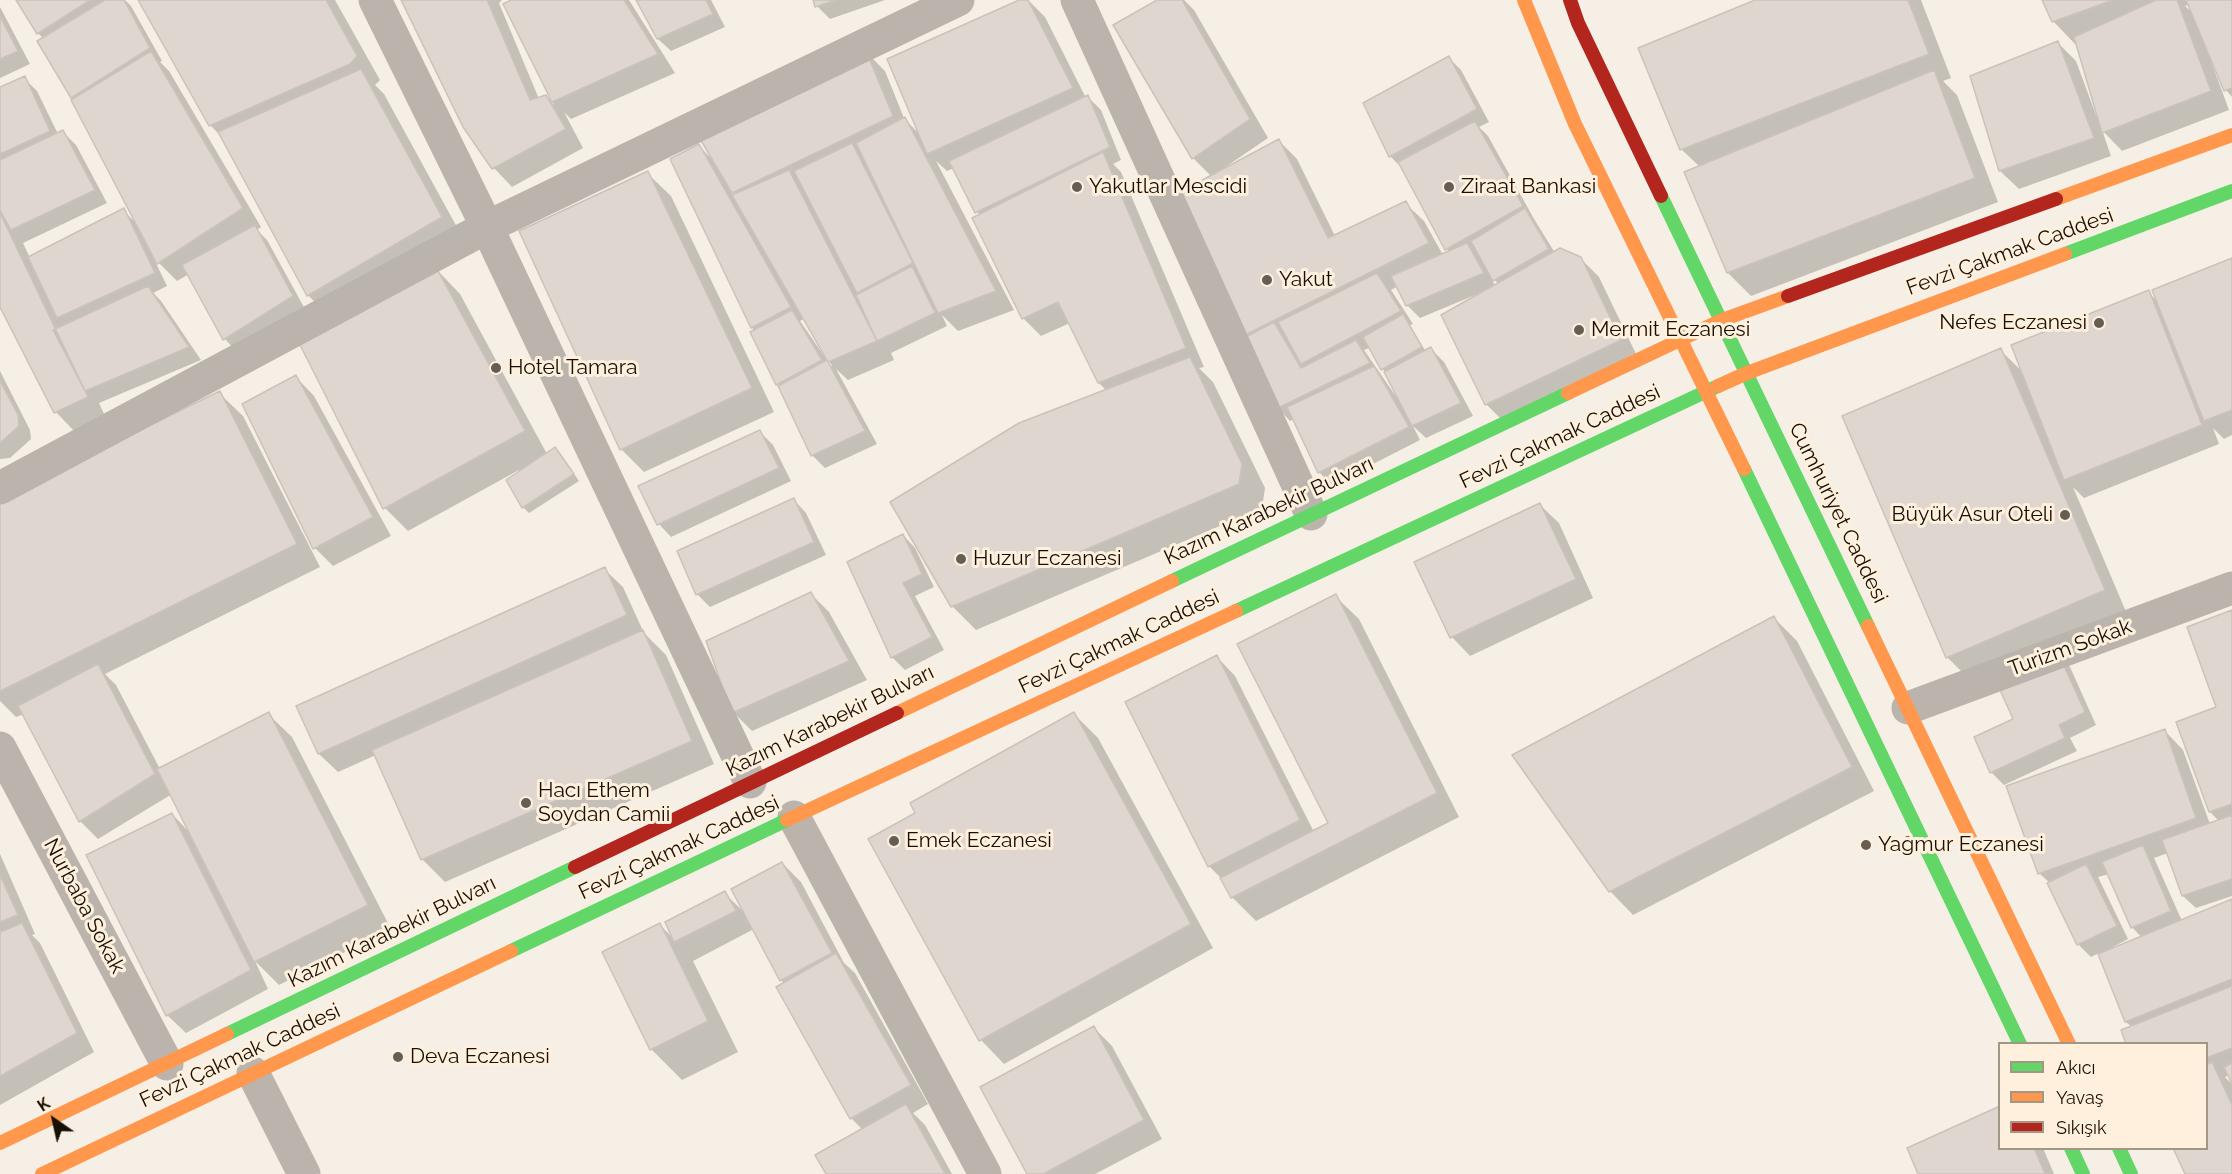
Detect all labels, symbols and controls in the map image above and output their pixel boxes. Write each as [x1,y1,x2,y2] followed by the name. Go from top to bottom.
[1089,174,1247,200] place label: Yakutlar Mescidi
[1461,174,1596,200] place label: Ziraat Bankasi
[1070,180,1084,194] marker: Yakutlar Mescidi
[1442,180,1456,194] marker: Ziraat Bankasi
[1903,203,2117,301] street label: Fevzi Çakmak Caddesi
[1279,267,1333,293] place label: Yakut
[1260,273,1274,287] marker: Yakut
[1939,310,2087,336] place label: Nefes Eczanesi
[2092,316,2106,330] marker: Nefes Eczanesi
[1591,317,1750,343] place label: Mermit Eczanesi
[1572,323,1586,337] marker: Mermit Eczanesi
[508,355,637,381] place label: Hotel Tamara
[489,361,503,375] marker: Hotel Tamara
[1456,379,1664,495] street label: Fevzi Çakmak Caddesi
[1783,419,1893,607] street label: Cumhuriyet Caddesi
[1160,451,1378,571] street label: Kazım Karabekir Bulvarı
[1892,502,2053,528] place label: Büyük Asur Oteli
[2058,508,2072,522] marker: Büyük Asur Oteli
[973,546,1122,572] place label: Huzur Eczanesi
[954,552,968,566] marker: Huzur Eczanesi
[1015,584,1223,700] street label: Fevzi Çakmak Caddesi
[2005,614,2135,682] street label: Turizm Sokak
[722,660,938,782] street label: Kazım Karabekir Bulvarı
[538,778,670,828] place label: Hacı Ethem Soydan Camii
[575,790,783,906] street label: Fevzi Çakmak Caddesi
[519,796,533,810] marker: Hacı Ethem Soydan Camii
[906,828,1052,854] place label: Emek Eczanesi
[1878,832,2044,858] place label: Yağmur Eczanesi
[38,834,130,978] street label: Nurbaba Sokak
[887,834,901,848] marker: Emek Eczanesi
[1859,838,1873,852] marker: Yağmur Eczanesi
[284,871,500,993] street label: Kazım Karabekir Bulvarı
[136,998,344,1114] street label: Fevzi Çakmak Caddesi
[1998,1042,2208,1150] legend
[410,1044,550,1070] place label: Deva Eczanesi
[391,1050,405,1064] marker: Deva Eczanesi
[2056,1057,2095,1078] text: Akıcı
[2056,1087,2103,1108] text: Yavaş
[24,1090,84,1150] north arrow
[34,1094,53,1116] text: K
[2056,1117,2106,1138] text: Sıkışık

